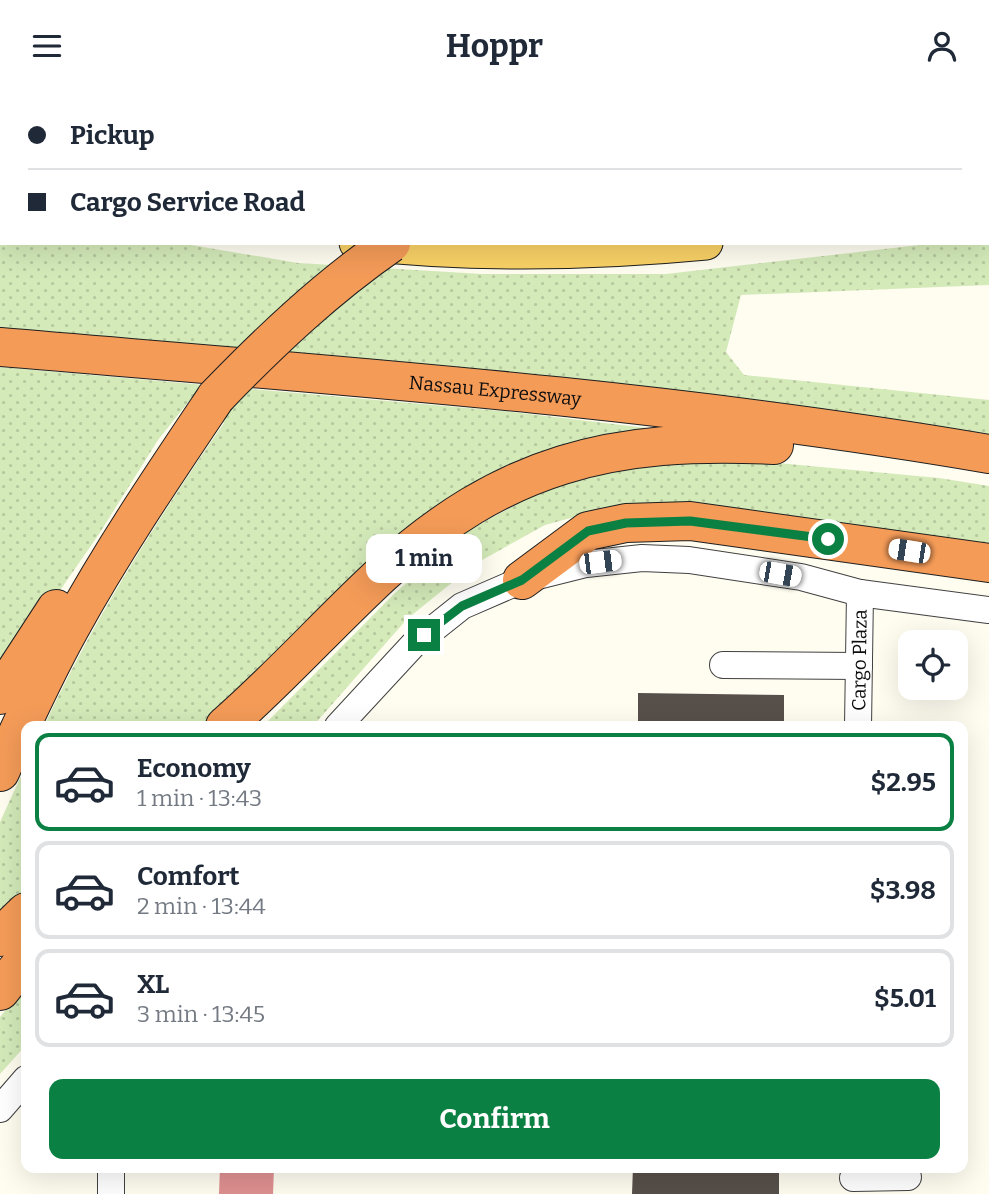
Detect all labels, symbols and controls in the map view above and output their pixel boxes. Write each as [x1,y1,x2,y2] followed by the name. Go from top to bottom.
[28,27,66,65] icon: menu
[446,27,543,65] text: Hoppr
[923,27,961,65] icon: person
[70,120,155,151] text: Pickup
[70,187,305,218] text: Cargo Service Road
[408,370,583,410] street label: Nassau Expressway
[812,523,844,555] route start
[366,533,482,582] callout: 1 min
[887,537,932,565] car
[395,544,453,572] text: 1 min
[578,549,623,575] car
[758,560,803,588] car
[847,608,871,711] street label: Cargo Plaza
[408,619,440,651] route end
[898,630,968,700] map controls
[898,630,968,700] button: locate
[53,751,116,814] icon: car
[137,753,251,784] text: Economy
[870,767,936,798] text: $2.95
[137,784,262,812] text: 1 min · 13:43
[53,859,116,922] icon: car
[137,861,240,892] text: Comfort
[870,875,936,906] text: $3.98
[137,892,266,920] text: 2 min · 13:44
[53,967,116,1030] icon: car
[137,969,169,1000] text: XL
[874,983,936,1014] text: $5.01
[137,1000,265,1028] text: 3 min · 13:45
[49,1079,940,1159] button: Confirm

